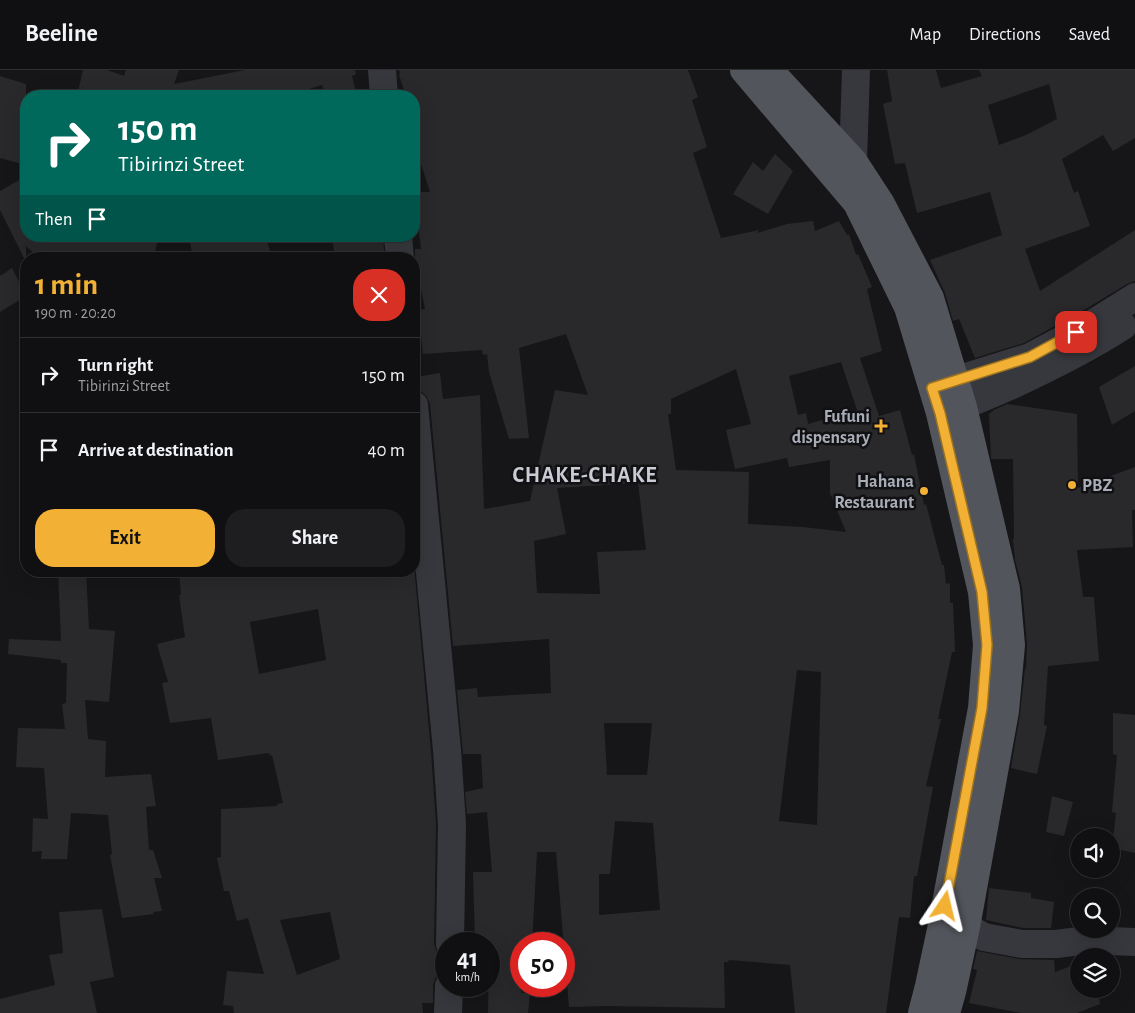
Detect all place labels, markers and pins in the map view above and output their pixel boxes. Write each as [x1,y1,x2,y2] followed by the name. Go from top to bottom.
[1055,311,1097,353] pin
[792,408,871,447] place label: Fufuni dispensary
[874,419,888,433] marker: Fufuni dispensary
[834,473,914,512] place label: Hahana Restaurant
[1082,477,1112,495] place label: PBZ
[1066,479,1078,491] marker: PBZ
[918,485,930,497] marker: Hahana Restaurant

